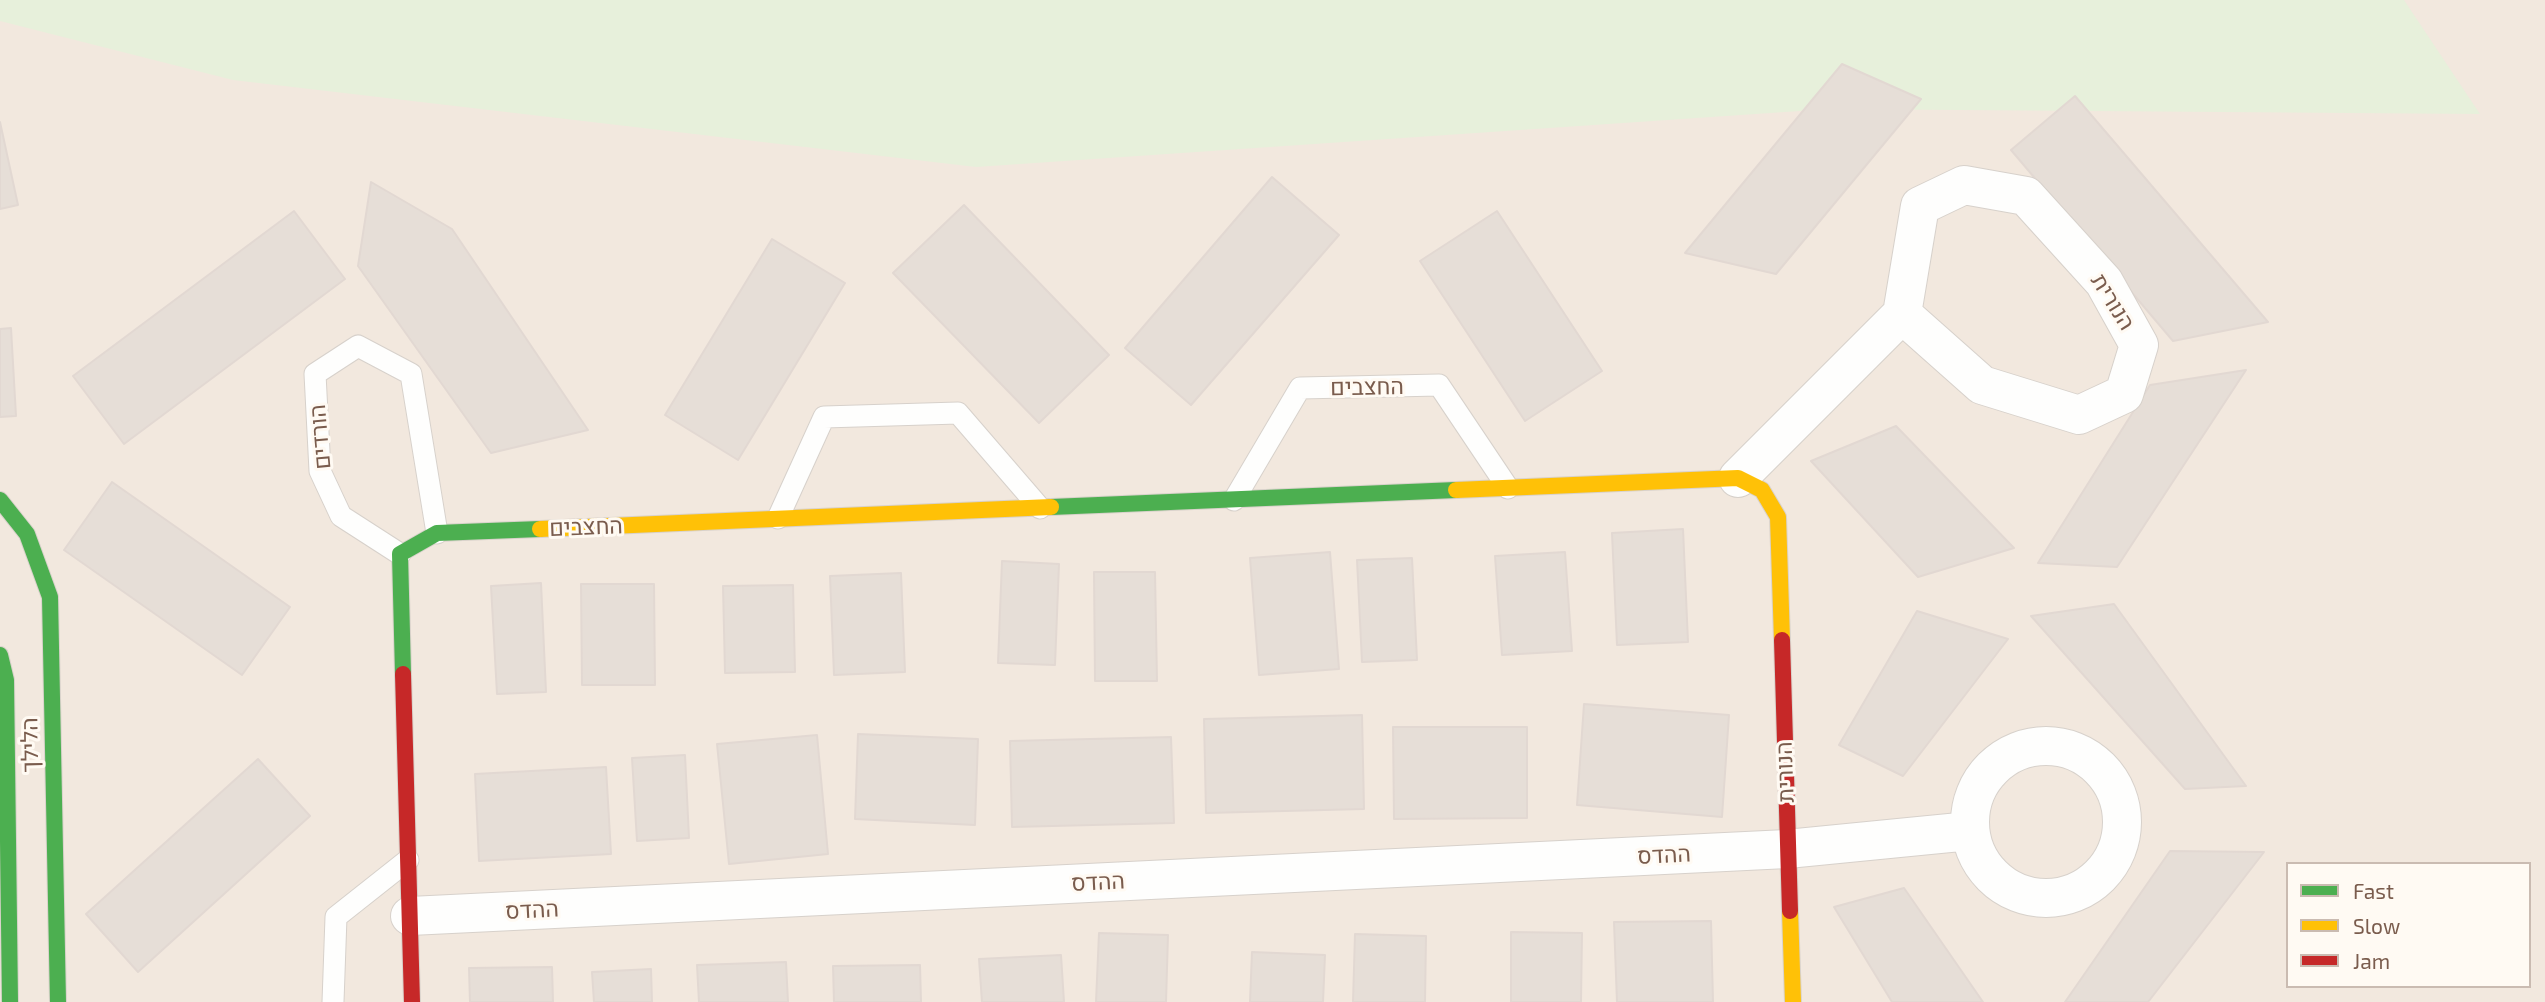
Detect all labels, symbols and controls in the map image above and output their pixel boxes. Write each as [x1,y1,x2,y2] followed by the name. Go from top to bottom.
[2085,269,2141,335] street label: הנורית
[1330,373,1404,401] street label: החצבים
[303,403,337,471] street label: הורדים
[549,512,623,542] street label: החצבים
[16,717,44,773] street label: הלילך
[1770,741,1800,803] street label: הנורית
[1636,840,1692,870] street label: ההדס
[2286,862,2531,988] legend
[1070,867,1126,897] street label: ההדס
[2353,878,2394,903] text: Fast
[504,895,560,925] street label: ההדס
[2353,913,2400,938] text: Slow
[2353,948,2390,973] text: Jam

